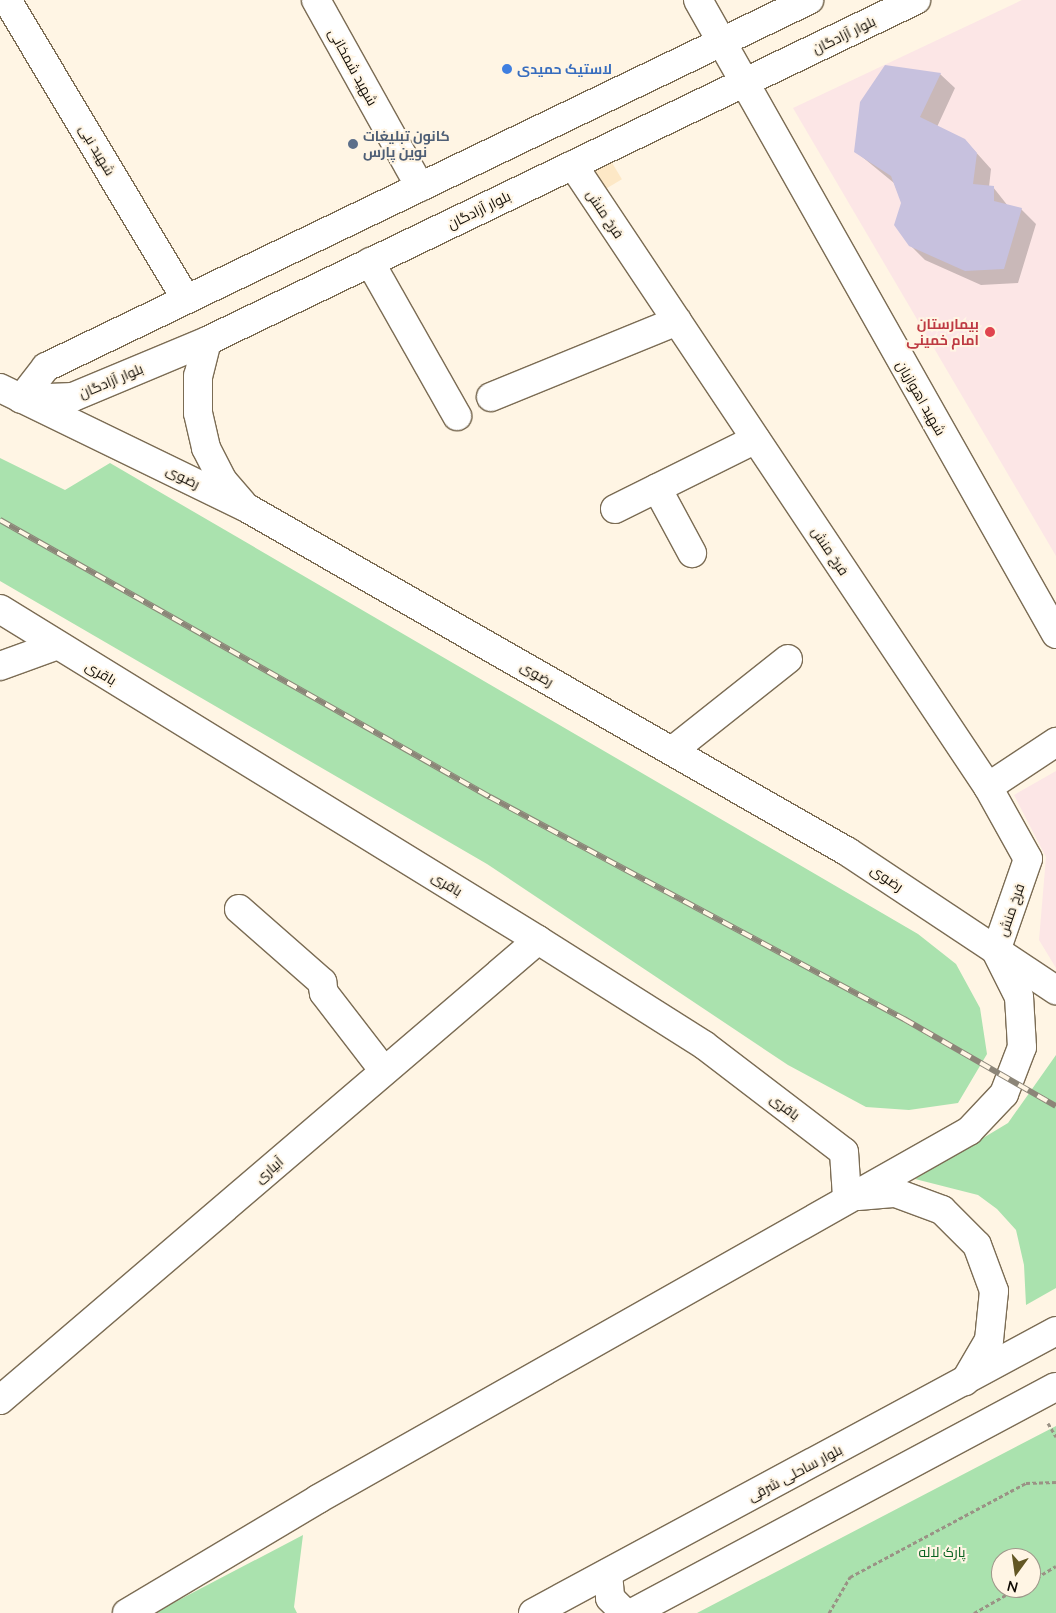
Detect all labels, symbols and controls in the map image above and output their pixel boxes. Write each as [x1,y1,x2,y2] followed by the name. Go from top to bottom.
[810,13,878,57] street label: بلوار آزادگان
[325,25,381,109] street label: شهید شمخانی
[517,61,612,77] place label: لاستیک حمیدی
[501,63,513,75] marker: لاستیک حمیدی
[75,122,119,178] street label: شهید نبی
[363,128,450,160] place label: کانون تبلیغات نوین پارس
[347,138,359,150] marker: کانون تبلیغات نوین پارس
[583,187,627,241] street label: فرخ منش
[445,188,513,232] street label: بلوار آزادگان
[906,316,979,348] place label: بیمارستان امام خمینی
[983,325,997,339] marker: بیمارستان امام خمینی
[893,358,949,438] street label: شهید اهوازیان
[76,360,146,402] street label: بلوار آزادگان
[163,462,203,492] street label: رضوی
[808,524,852,578] street label: فرخ منش
[82,657,120,689] street label: باقری
[517,658,557,690] street label: رضوی
[867,861,907,895] street label: رضوی
[428,868,466,900] street label: باقری
[994,881,1028,939] street label: فرخ منش
[767,1090,803,1124] street label: باقری
[251,1153,287,1187] street label: آبیاری
[745,1441,845,1505] street label: بلوار ساحلی شرقی
[918,1544,966,1560] park label: پارک لاله
[991,1548,1041,1598] north arrow
[1005,1578,1020,1597] text: N

